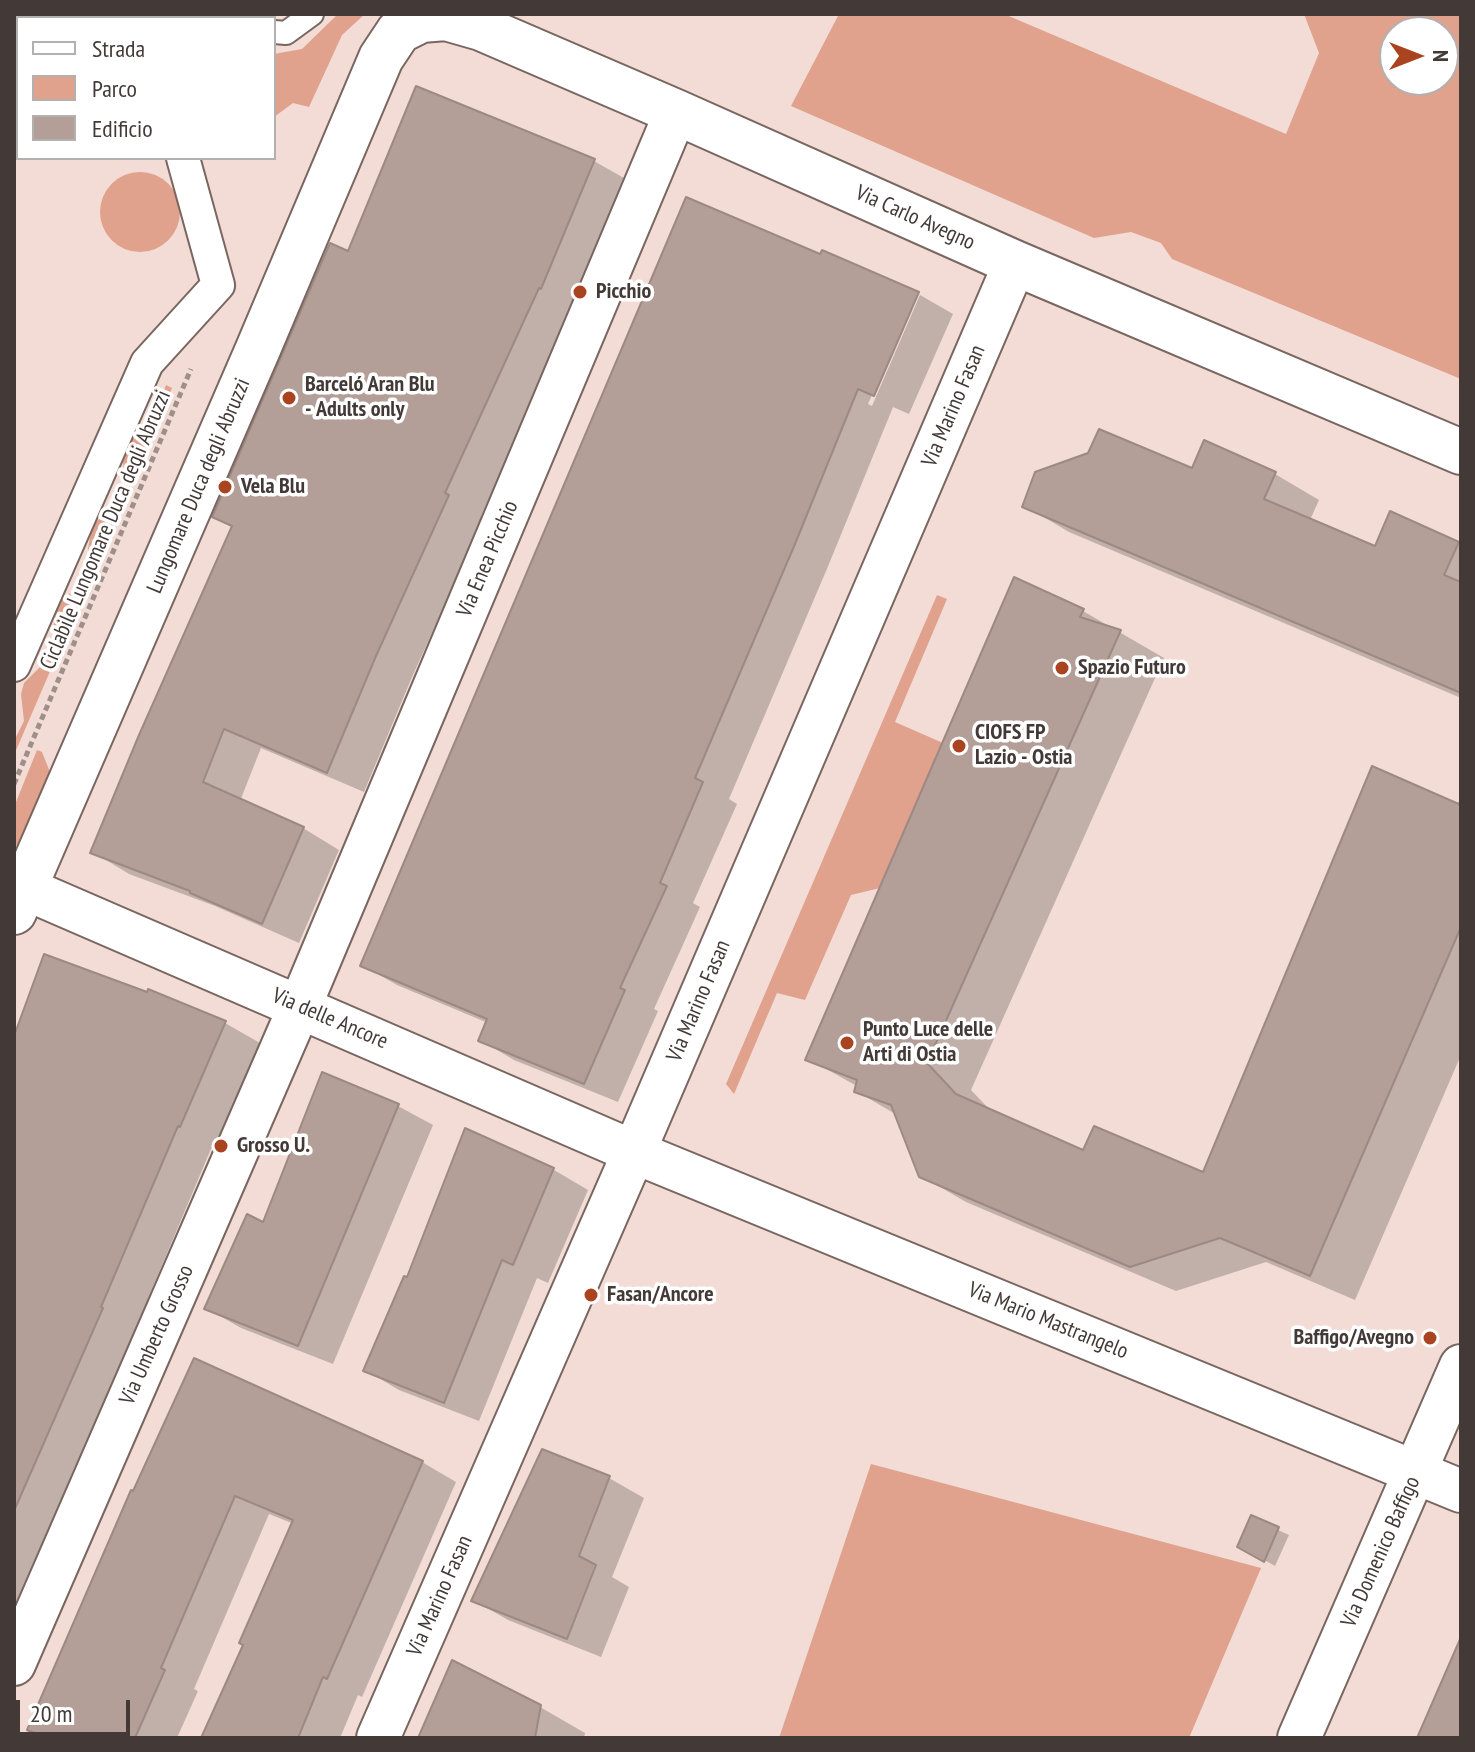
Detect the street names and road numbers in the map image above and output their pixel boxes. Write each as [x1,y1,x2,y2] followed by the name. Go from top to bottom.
[851,180,979,256] street label: Via Carlo Avegno
[917,341,991,471] street label: Via Marino Fasan
[142,375,256,597] street label: Lungomare Duca degli Abruzzi
[35,386,177,674] street label: Ciclabile Lungomare Duca degli Abruzzi
[452,497,524,621] street label: Via Enea Picchio
[662,936,736,1066] street label: Via Marino Fasan
[268,983,392,1055] street label: Via delle Ancore
[114,1261,200,1409] street label: Via Umberto Grosso
[964,1277,1132,1365] street label: Via Mario Mastrangelo
[1336,1472,1426,1632] street label: Via Domenico Baffigo
[402,1531,478,1661] street label: Via Marino Fasan

